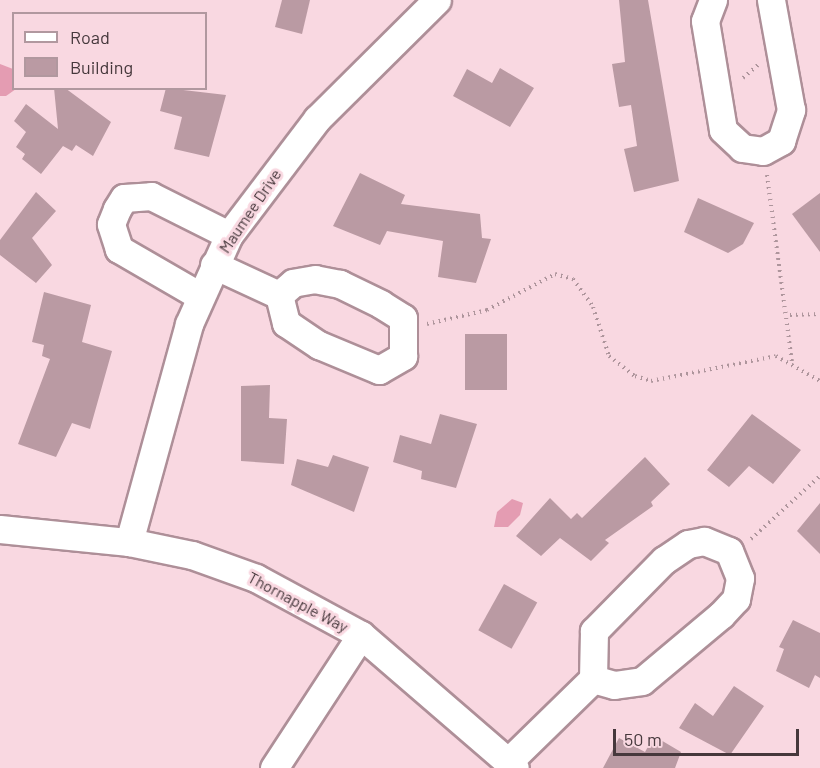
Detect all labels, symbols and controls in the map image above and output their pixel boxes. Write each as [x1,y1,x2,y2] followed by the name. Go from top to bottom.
[12,12,207,90] legend
[70,26,110,48] text: Road
[70,56,133,78] text: Building
[215,165,285,257] street label: Maumee Drive
[245,568,351,636] street label: Thornapple Way
[616,717,802,755] scale bar
[624,728,662,750] text: 50 m

